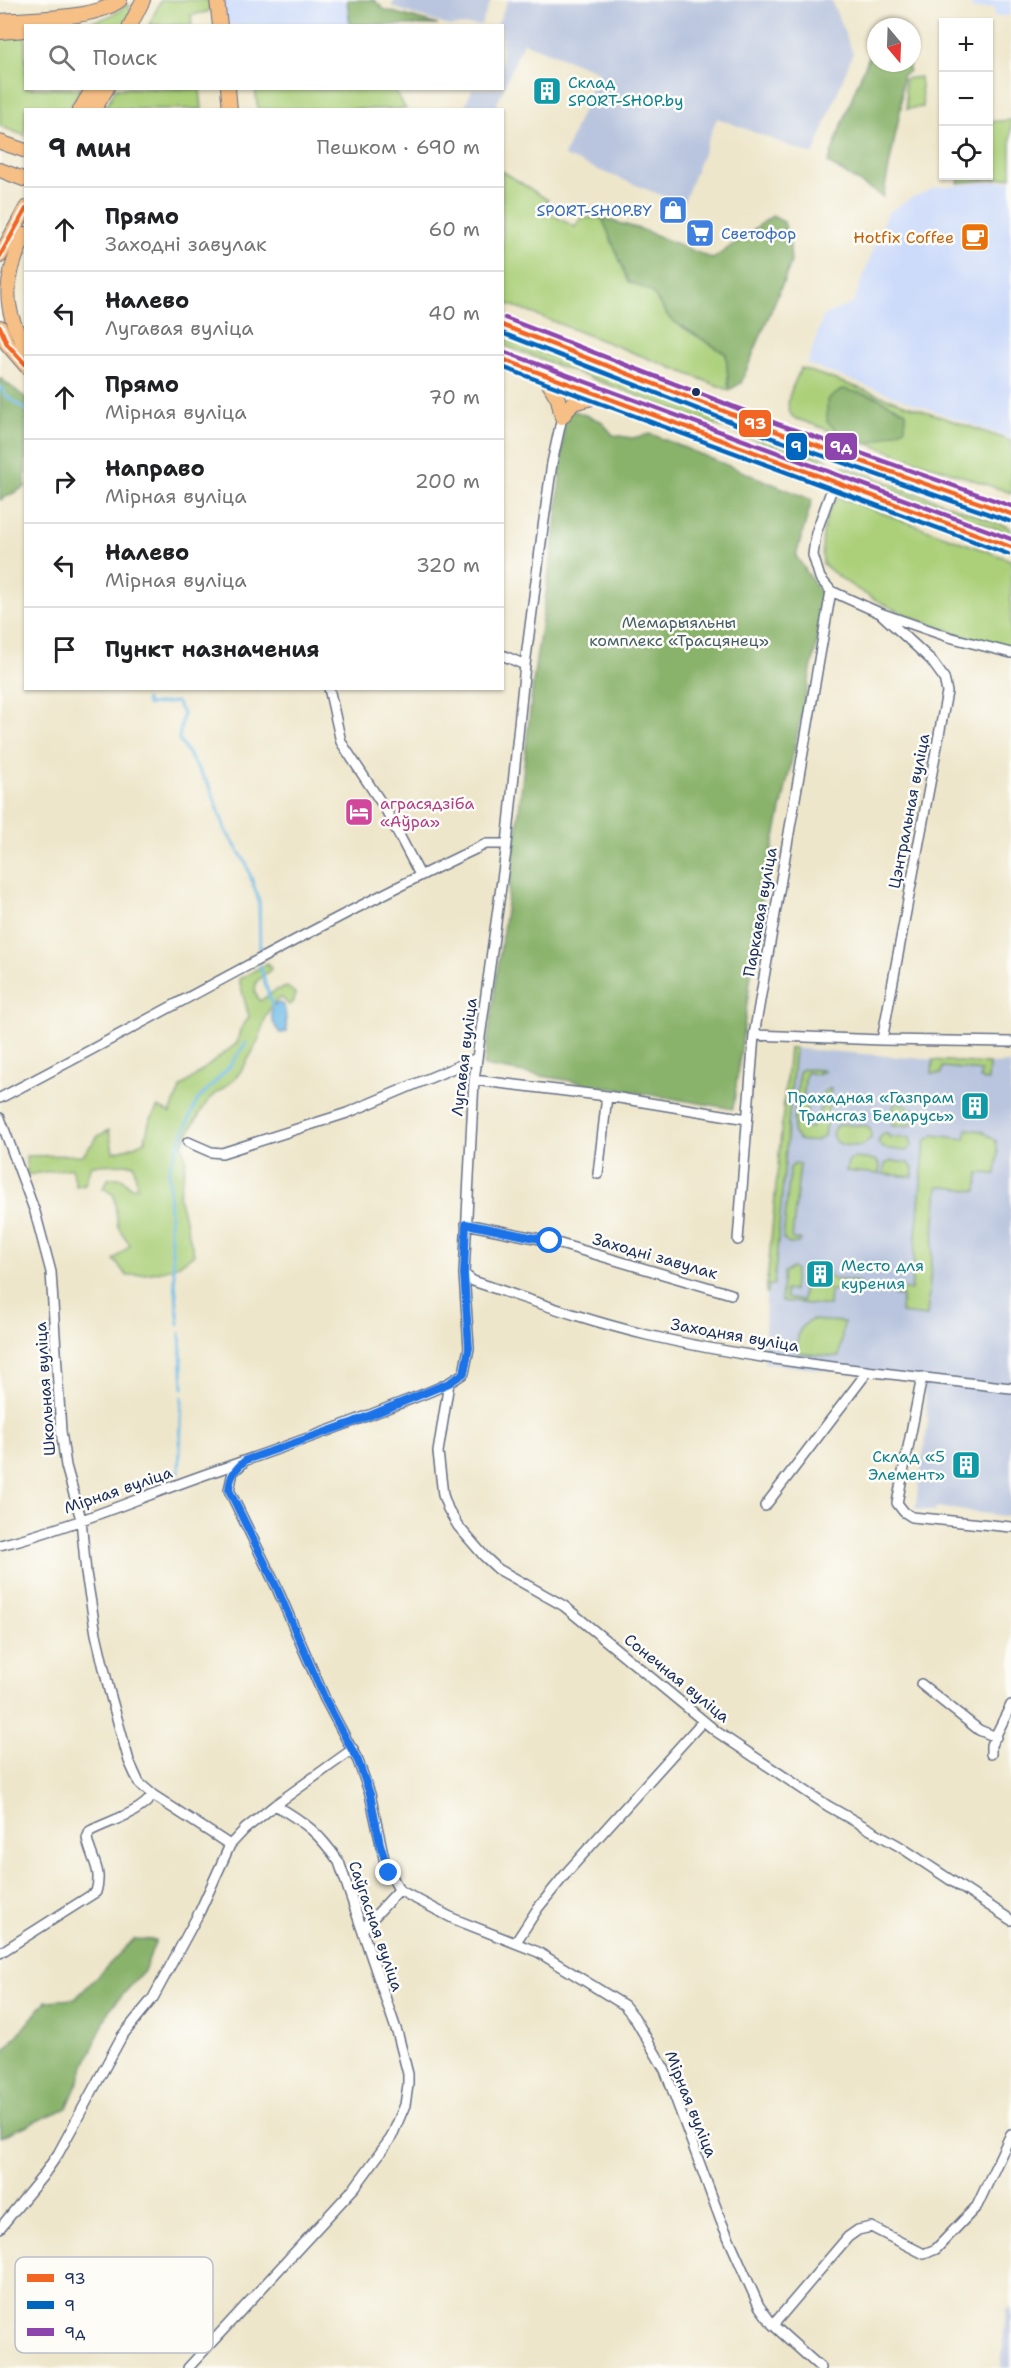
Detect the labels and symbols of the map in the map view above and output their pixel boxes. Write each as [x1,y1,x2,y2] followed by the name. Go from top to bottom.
[867,18,921,72] north arrow
[568,72,683,111] place label: Склад SPORT-SHOP.by
[531,75,563,107] building icon: Склад SPORT-SHOP.by
[657,194,689,226] shop icon: SPORT-SHOP.BY
[536,200,652,221] place label: SPORT-SHOP.BY
[684,217,716,249] supermarket icon: Светофор
[959,221,991,253] cafe icon: Hotfix Coffee
[721,223,796,244] place label: Светофор
[853,227,954,248] place label: Hotfix Coffee
[690,386,702,398] unlabelled marker
[738,409,772,438] line badge: 93
[744,413,766,434] text: 93
[785,432,808,461] line badge: 9
[824,432,858,461] line badge: 9д
[790,436,802,457] text: 9
[830,436,853,457] text: 9д
[589,612,769,651] park label: Мемарыяльны комплекс «Трасцянец»
[884,732,934,890] street label: Цэнтральная вуліца
[380,793,474,832] place label: аграсядзіба «Аўра»
[343,796,375,828] hotel icon: аграсядзіба «Аўра»
[738,846,782,978] street label: Паркавая вуліца
[446,997,482,1117] street label: Лугавая вуліца
[787,1087,954,1126] place label: Прахадная «Газпрам Трансгаз Беларусь»
[959,1090,991,1122] building icon: Прахадная «Газпрам Трансгаз Беларусь»
[536,1227,562,1253] route start
[590,1228,720,1284] street label: Заходні завулак
[841,1255,924,1294] place label: Место для курения
[804,1258,836,1290] building icon: Место для курения
[669,1313,801,1357] street label: Заходняя вуліца
[30,1321,60,1457] street label: Школьная вуліца
[868,1446,945,1485] place label: Склад «5 Элемент»
[950,1449,982,1481] building icon: Склад «5 Элемент»
[61,1462,175,1518] street label: Мірная вуліца
[620,1629,734,1727] street label: Сонечная вуліца
[344,1858,408,1994] street label: Саўгасная вуліца
[375,1859,401,1885] route end
[660,2048,722,2161] street label: Мірная вуліца
[15,2257,213,2353] legend
[64,2268,86,2289] text: 93
[64,2295,75,2316] text: 9
[64,2322,85,2343] text: 9д

